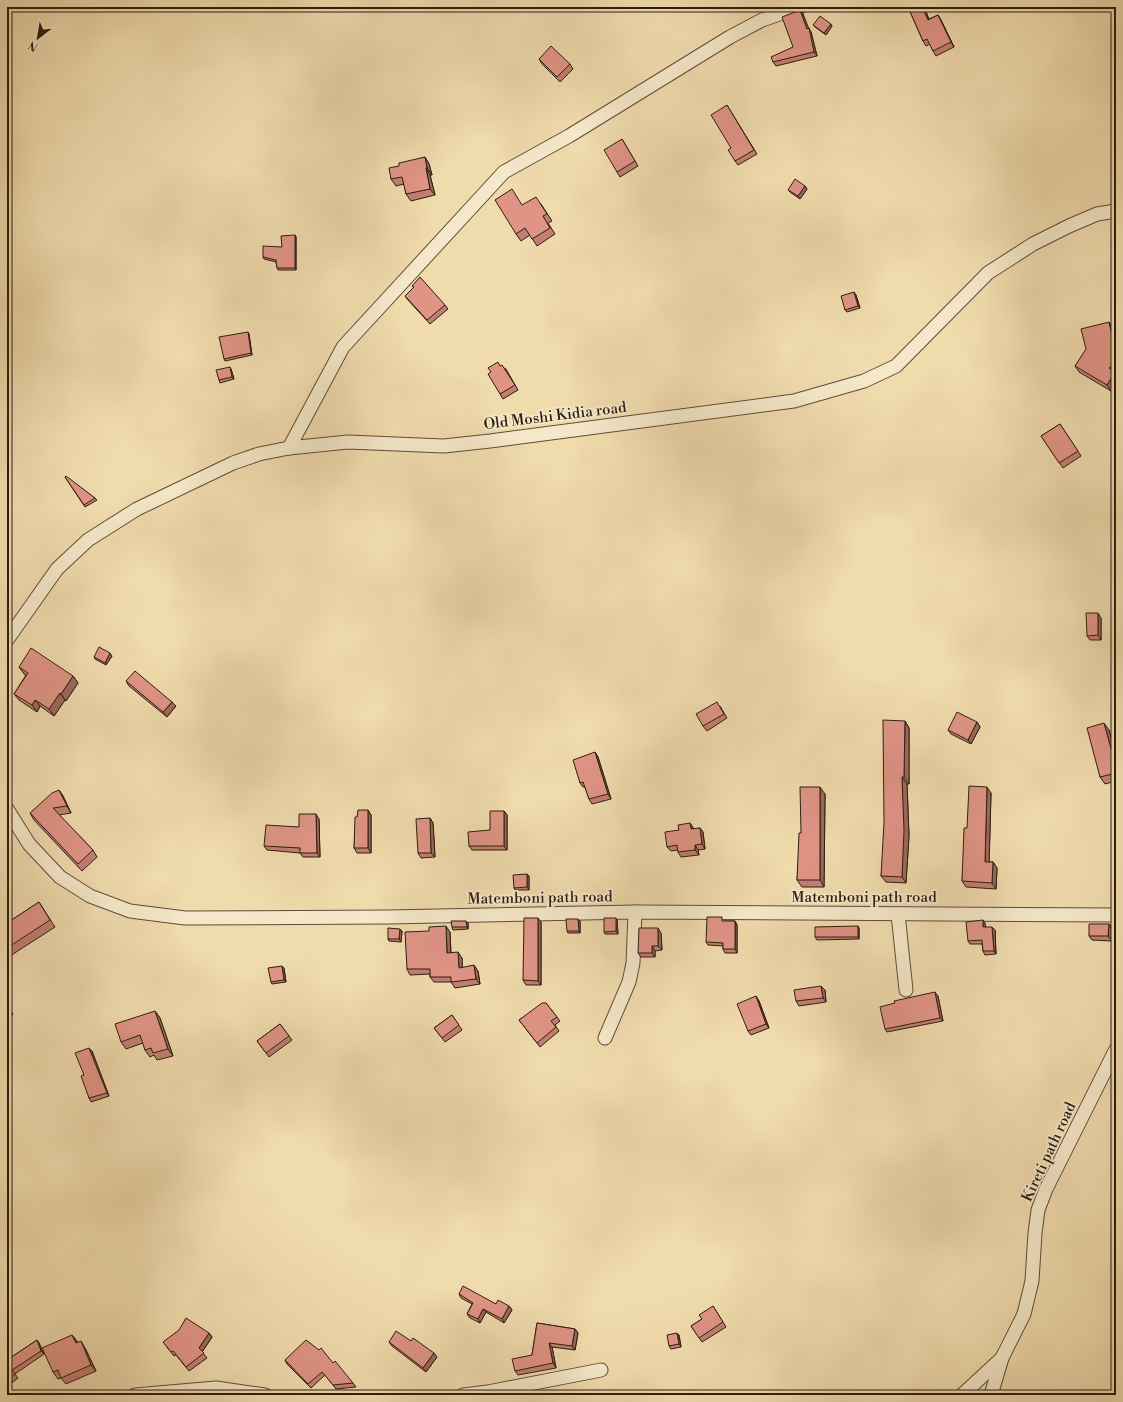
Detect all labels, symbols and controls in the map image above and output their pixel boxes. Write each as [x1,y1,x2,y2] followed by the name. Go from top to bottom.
[18,18,58,58] north arrow
[26,37,41,54] text: N
[482,398,628,434] street label: Old Moshi Kidia road
[467,887,613,909] street label: Matemboni path road
[791,888,937,907] street label: Matemboni path road
[1018,1099,1081,1205] street label: Kireti path road

